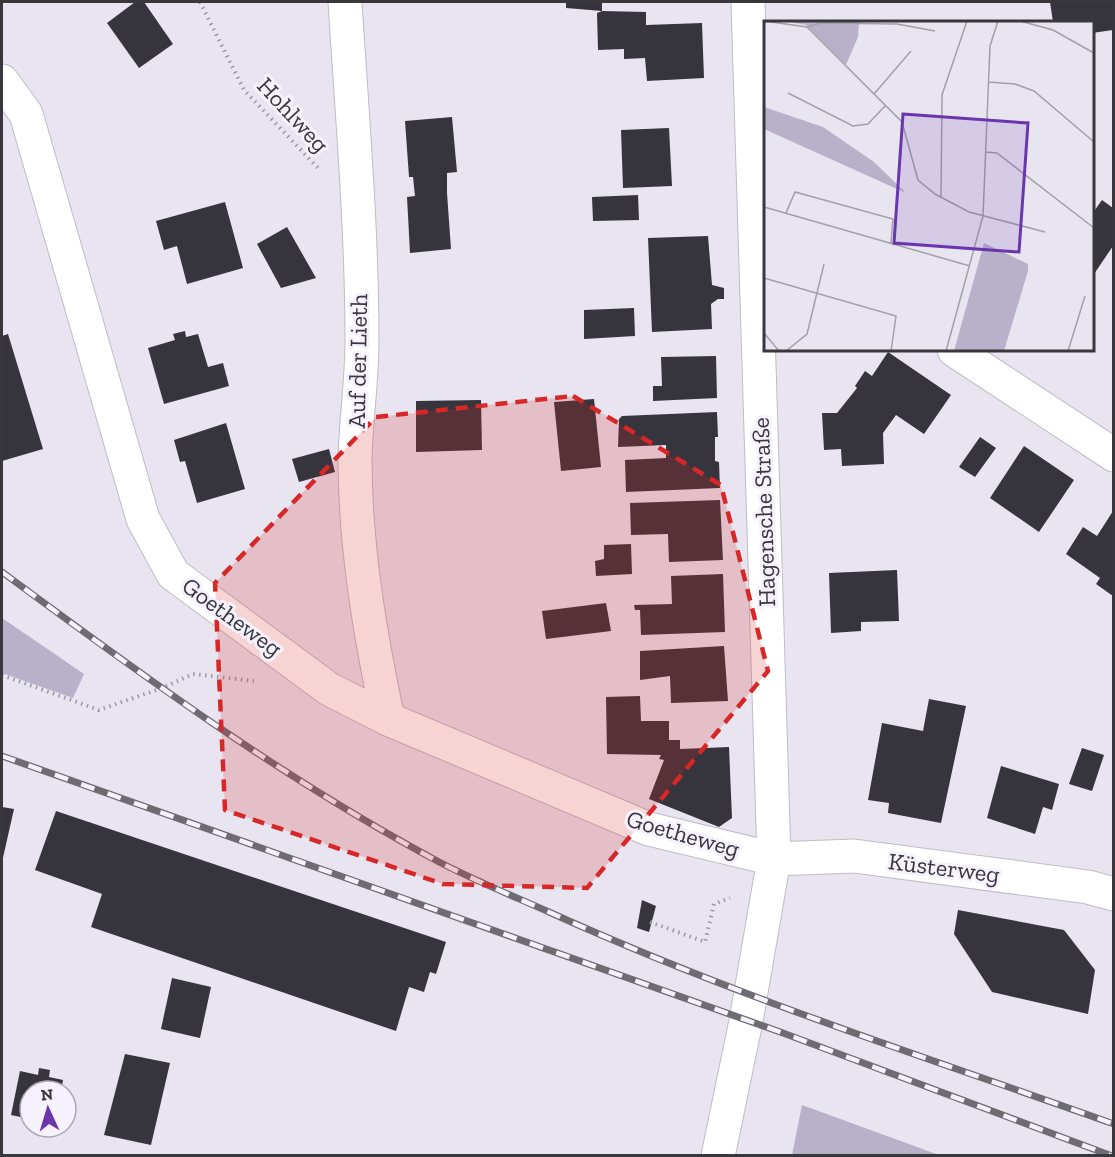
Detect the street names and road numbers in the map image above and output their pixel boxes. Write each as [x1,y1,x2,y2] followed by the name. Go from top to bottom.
[251,71,335,158] street label: Hohlweg
[342,293,373,429] street label: Auf der Lieth
[746,417,781,607] street label: Hagensche Straße
[177,571,288,662] street label: Goetheweg
[623,804,743,863] street label: Goetheweg
[887,846,1001,889] street label: Küsterweg

